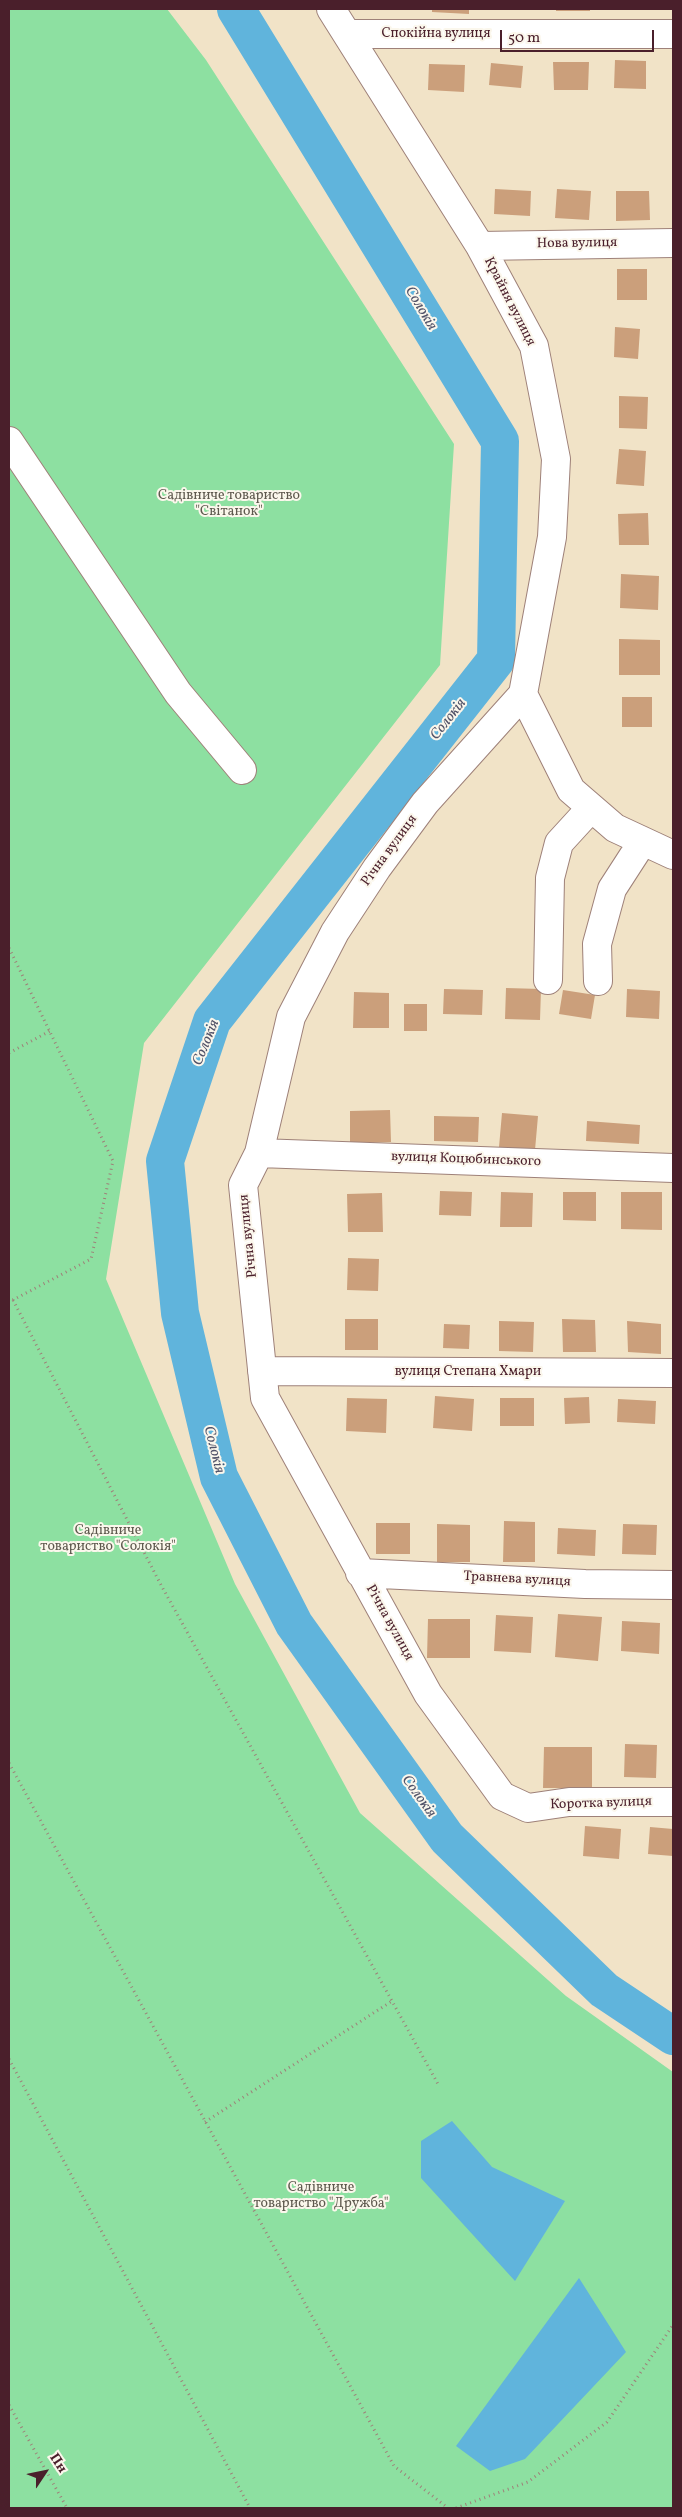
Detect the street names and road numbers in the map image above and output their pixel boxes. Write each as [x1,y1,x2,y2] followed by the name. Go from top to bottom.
[381,26,491,42] street label: Спокійна вулиця
[537,235,617,253] street label: Нова вулиця
[479,255,539,349] street label: Крайня вулиця
[358,812,422,890] street label: Річна вулиця
[391,1149,541,1171] street label: вулиця Коцюбинського
[236,1193,262,1279] street label: Річна вулиця
[395,1364,541,1380] street label: вулиця Степана Хмари
[463,1569,571,1591] street label: Травнева вулиця
[361,1582,417,1664] street label: Річна вулиця
[550,1794,652,1814] street label: Коротка вулиця

